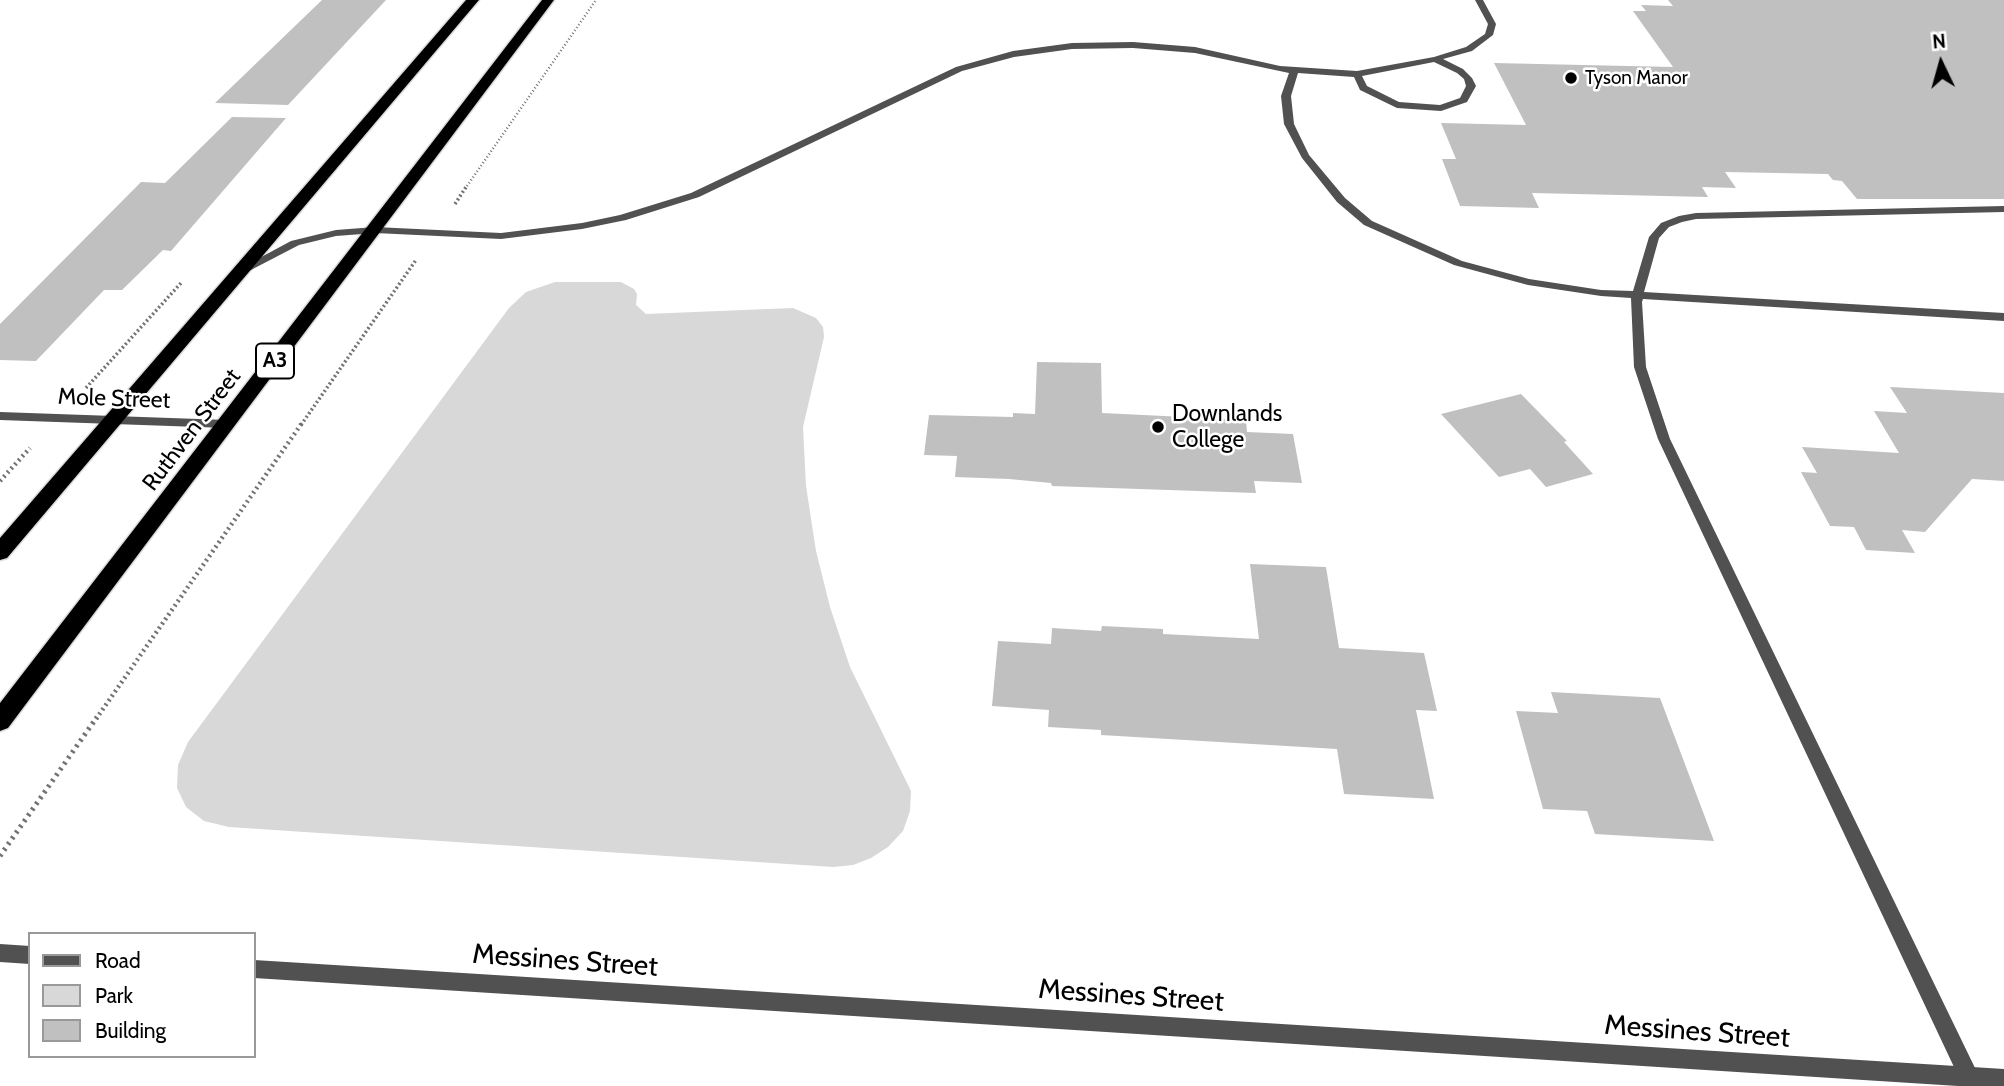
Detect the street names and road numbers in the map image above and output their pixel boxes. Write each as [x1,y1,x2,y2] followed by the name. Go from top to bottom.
[256,344,294,378] road number: A3
[137,364,247,496] street label: Ruthven Street
[57,383,171,415] street label: Mole Street
[471,938,659,984] street label: Messines Street
[1037,973,1225,1019] street label: Messines Street
[1603,1009,1791,1055] street label: Messines Street

